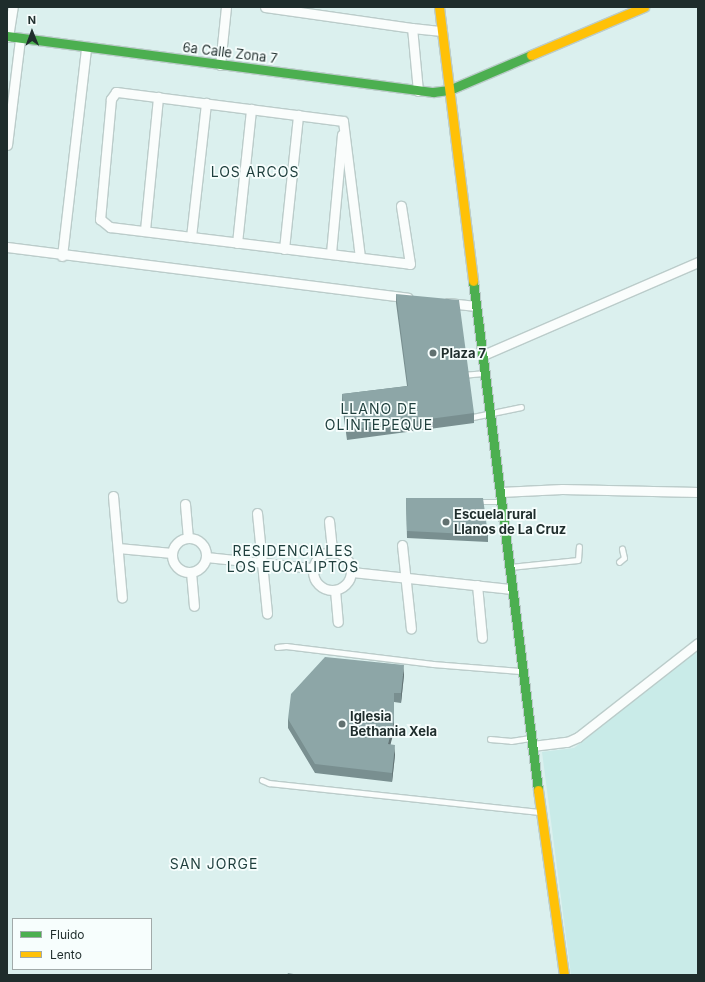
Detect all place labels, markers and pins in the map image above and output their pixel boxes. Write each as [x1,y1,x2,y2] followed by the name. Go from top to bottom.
[441,345,486,361] place label: Plaza 7
[428,348,438,358] marker: Plaza 7
[454,507,566,538] place label: Escuela rural Llanos de La Cruz
[441,517,451,527] marker: Escuela rural Llanos de La Cruz
[350,709,437,740] place label: Iglesia Bethania Xela
[337,719,347,729] marker: Iglesia Bethania Xela

